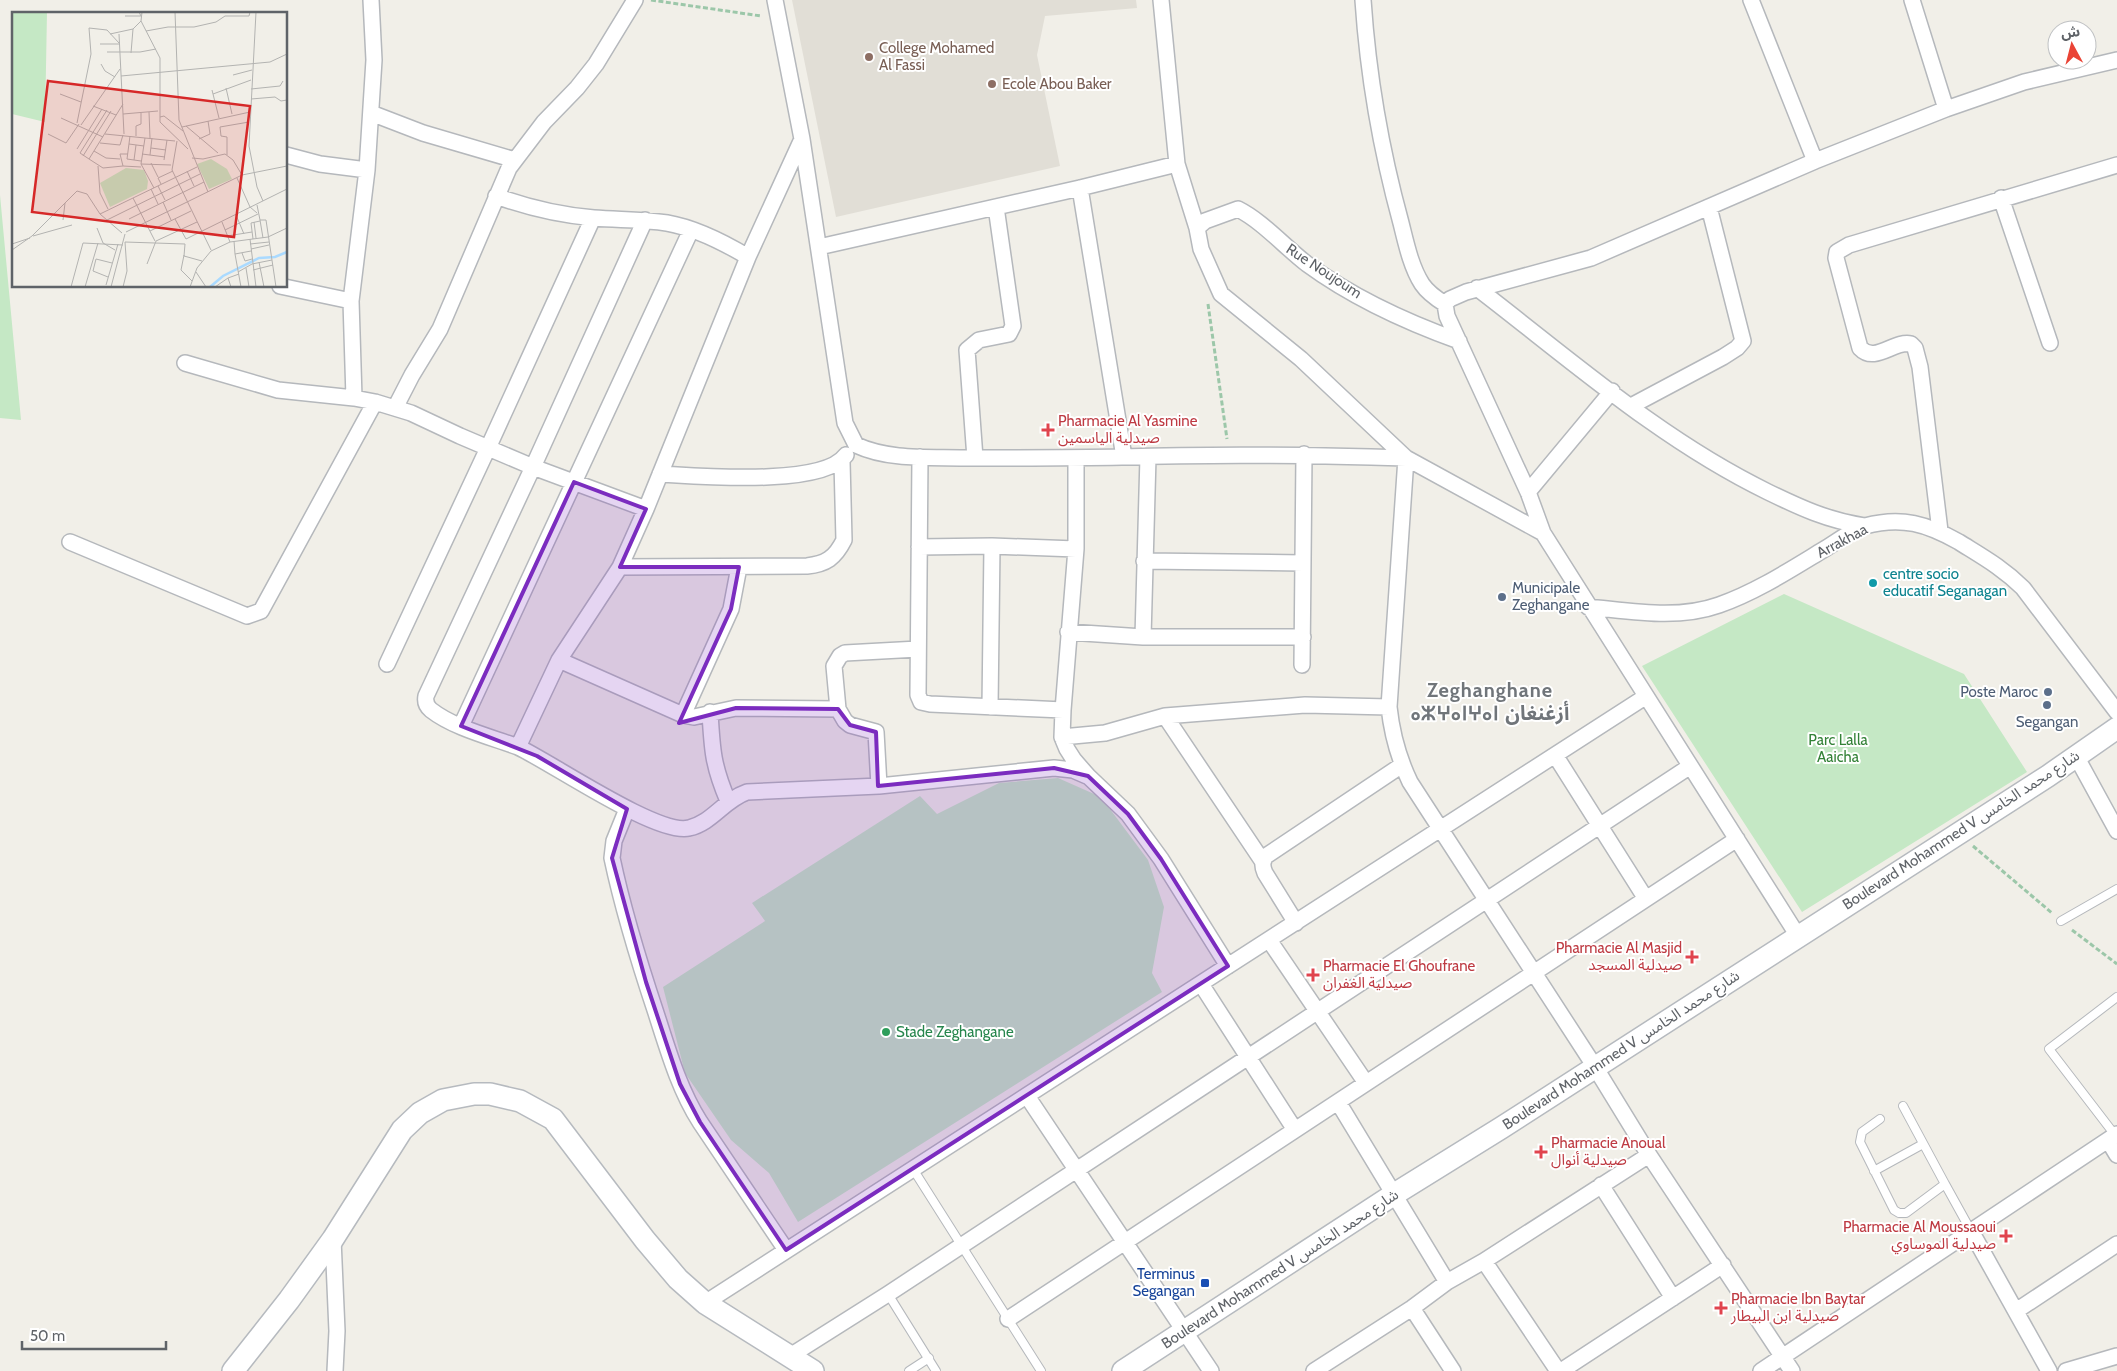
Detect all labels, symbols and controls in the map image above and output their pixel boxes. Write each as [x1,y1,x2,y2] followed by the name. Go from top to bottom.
[12,12,288,288] inset map
[2047,20,2097,70] north arrow
[2060,22,2081,42] text: ش
[879,39,994,74] place label: College Mohamed Al Fassi
[863,51,875,63] marker: College Mohamed Al Fassi
[1002,75,1112,93] place label: Ecole Abou Baker
[986,78,998,90] marker: Ecole Abou Baker
[1283,240,1365,302] street label: Rue Noujoum
[1058,412,1198,447] place label: Pharmacie Al Yasmine صيدلية الياسمين
[1042,424,1054,436] marker: Pharmacie Al Yasmine صيدلية الياسمين
[1813,520,1871,562] street label: Arrakhaa
[1883,565,2007,600] place label: centre socio educatif Seganagan
[1867,577,1879,589] marker: centre socio educatif Seganagan
[1512,579,1590,614] place label: Municipale Zeghangane
[1496,591,1508,603] marker: Municipale Zeghangane
[1411,678,1569,725] district label: Zeghanghane ⴰⵣⵖⴰⵏⵖⴰⵏ أزغنغان
[1960,683,2038,701] place label: Poste Maroc
[2042,686,2054,698] marker: Poste Maroc
[2041,699,2053,711] marker: Segangan
[2016,713,2078,731] place label: Segangan
[1808,731,1868,766] park label: Parc Lalla Aaicha
[1839,746,2085,916] street label: Boulevard Mohammed V شارع محمد الخامس
[1556,939,1682,974] place label: Pharmacie Al Masjid صيدلية المسجد
[1686,951,1698,963] marker: Pharmacie Al Masjid صيدلية المسجد
[1323,957,1476,992] place label: Pharmacie El Ghoufrane صيدلية الغفران
[1499,966,1745,1136] street label: Boulevard Mohammed V شارع محمد الخامس
[1307,969,1319,981] marker: Pharmacie El Ghoufrane صيدلية الغفران
[896,1023,1014,1041] place label: Stade Zeghangane
[880,1026,892,1038] marker: Stade Zeghangane
[1551,1134,1666,1169] place label: Pharmacie Anoual صيدلية أنوال
[1535,1146,1547,1158] marker: Pharmacie Anoual صيدلية أنوال
[1158,1185,1404,1355] street label: Boulevard Mohammed V شارع محمد الخامس
[1843,1218,1996,1255] place label: Pharmacie Al Moussaoui صيدلية الموساوي
[2000,1230,2012,1242] marker: Pharmacie Al Moussaoui صيدلية الموساوي
[1132,1265,1195,1300] place label: Terminus Segangan
[1199,1277,1211,1289] marker: Terminus Segangan
[1730,1290,1865,1325] place label: Pharmacie Ibn Baytar صيدلية ابن البيطار
[1715,1302,1727,1314] marker: Pharmacie Ibn Baytar صيدلية ابن البيطار
[22,1318,166,1350] scale bar
[30,1327,65,1345] text: 50 m

